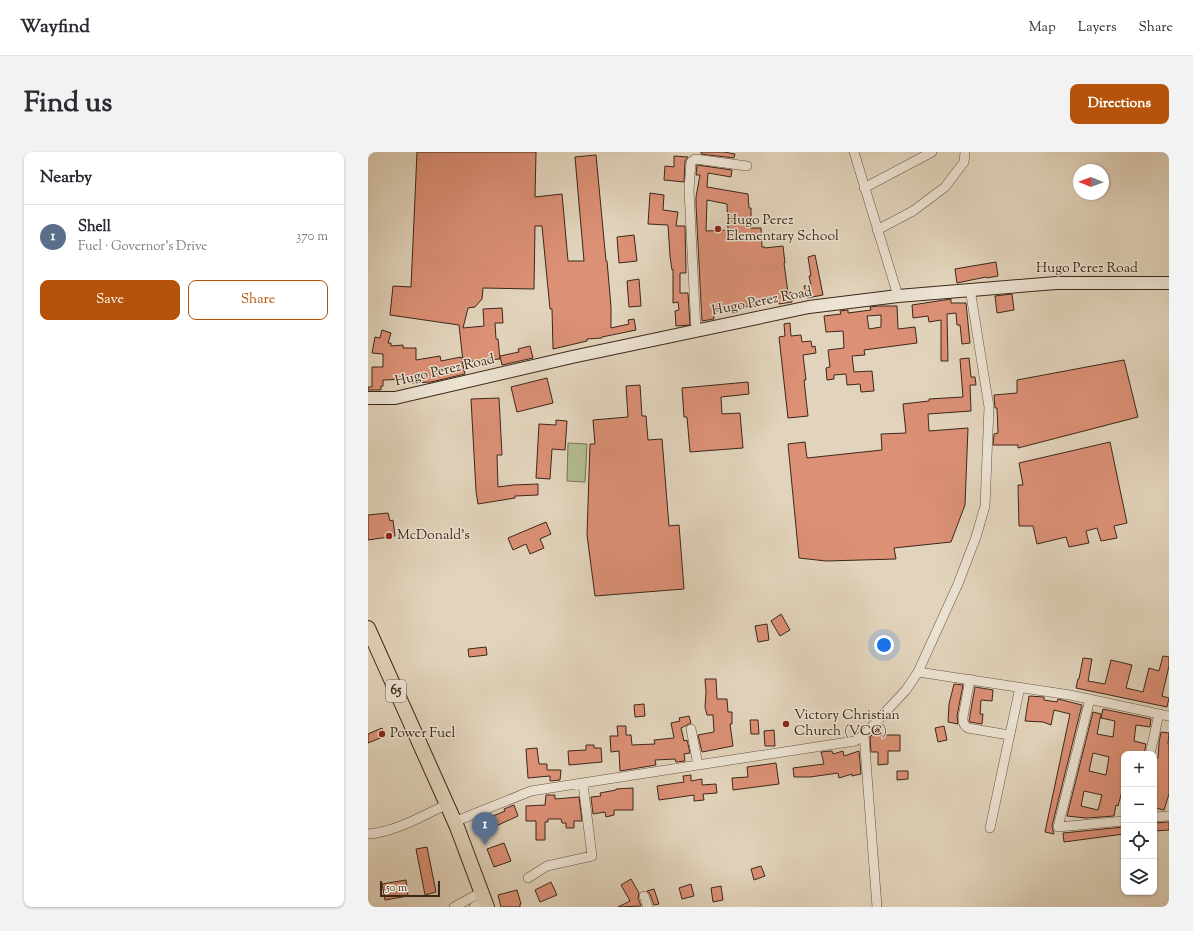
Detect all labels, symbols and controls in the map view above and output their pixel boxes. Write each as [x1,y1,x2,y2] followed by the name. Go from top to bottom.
[20,14,90,41] text: Wayfind
[1029,18,1056,38] text: Map
[1078,18,1116,38] text: Layers
[1138,18,1173,38] text: Share
[24,84,112,124] text: Find us
[1070,84,1169,124] button: Directions
[1073,164,1109,200] north arrow
[40,166,92,190] text: Nearby
[726,211,839,247] place label: Hugo Perez Elementary School
[78,217,111,238] text: Shell
[713,224,723,234] marker: Hugo Perez Elementary School
[51,228,55,246] text: 1
[296,228,328,246] text: 370 m
[78,238,207,256] text: Fuel · Governor's Drive
[1036,259,1138,279] street label: Hugo Perez Road
[40,280,180,320] button: Save
[188,280,328,320] button: Share
[710,282,814,322] street label: Hugo Perez Road
[393,350,497,392] street label: Hugo Perez Road
[397,526,470,546] place label: McDonald's
[384,531,394,541] marker: McDonald's
[874,635,894,655] your location
[386,680,406,702] road number: 65
[794,706,900,742] place label: Victory Christian Church (VCC)
[781,719,791,729] marker: Victory Christian Church (VCC)
[390,724,455,744] place label: Power Fuel
[377,729,387,739] marker: Power Fuel
[1121,751,1157,895] map controls
[1121,751,1157,787] button: +
[1121,787,1157,823] button: −
[472,812,498,845] pin: 1
[1121,823,1157,859] button: locate
[1121,859,1157,895] button: layers
[380,879,440,898] scale bar
[386,880,407,896] text: 50 m

